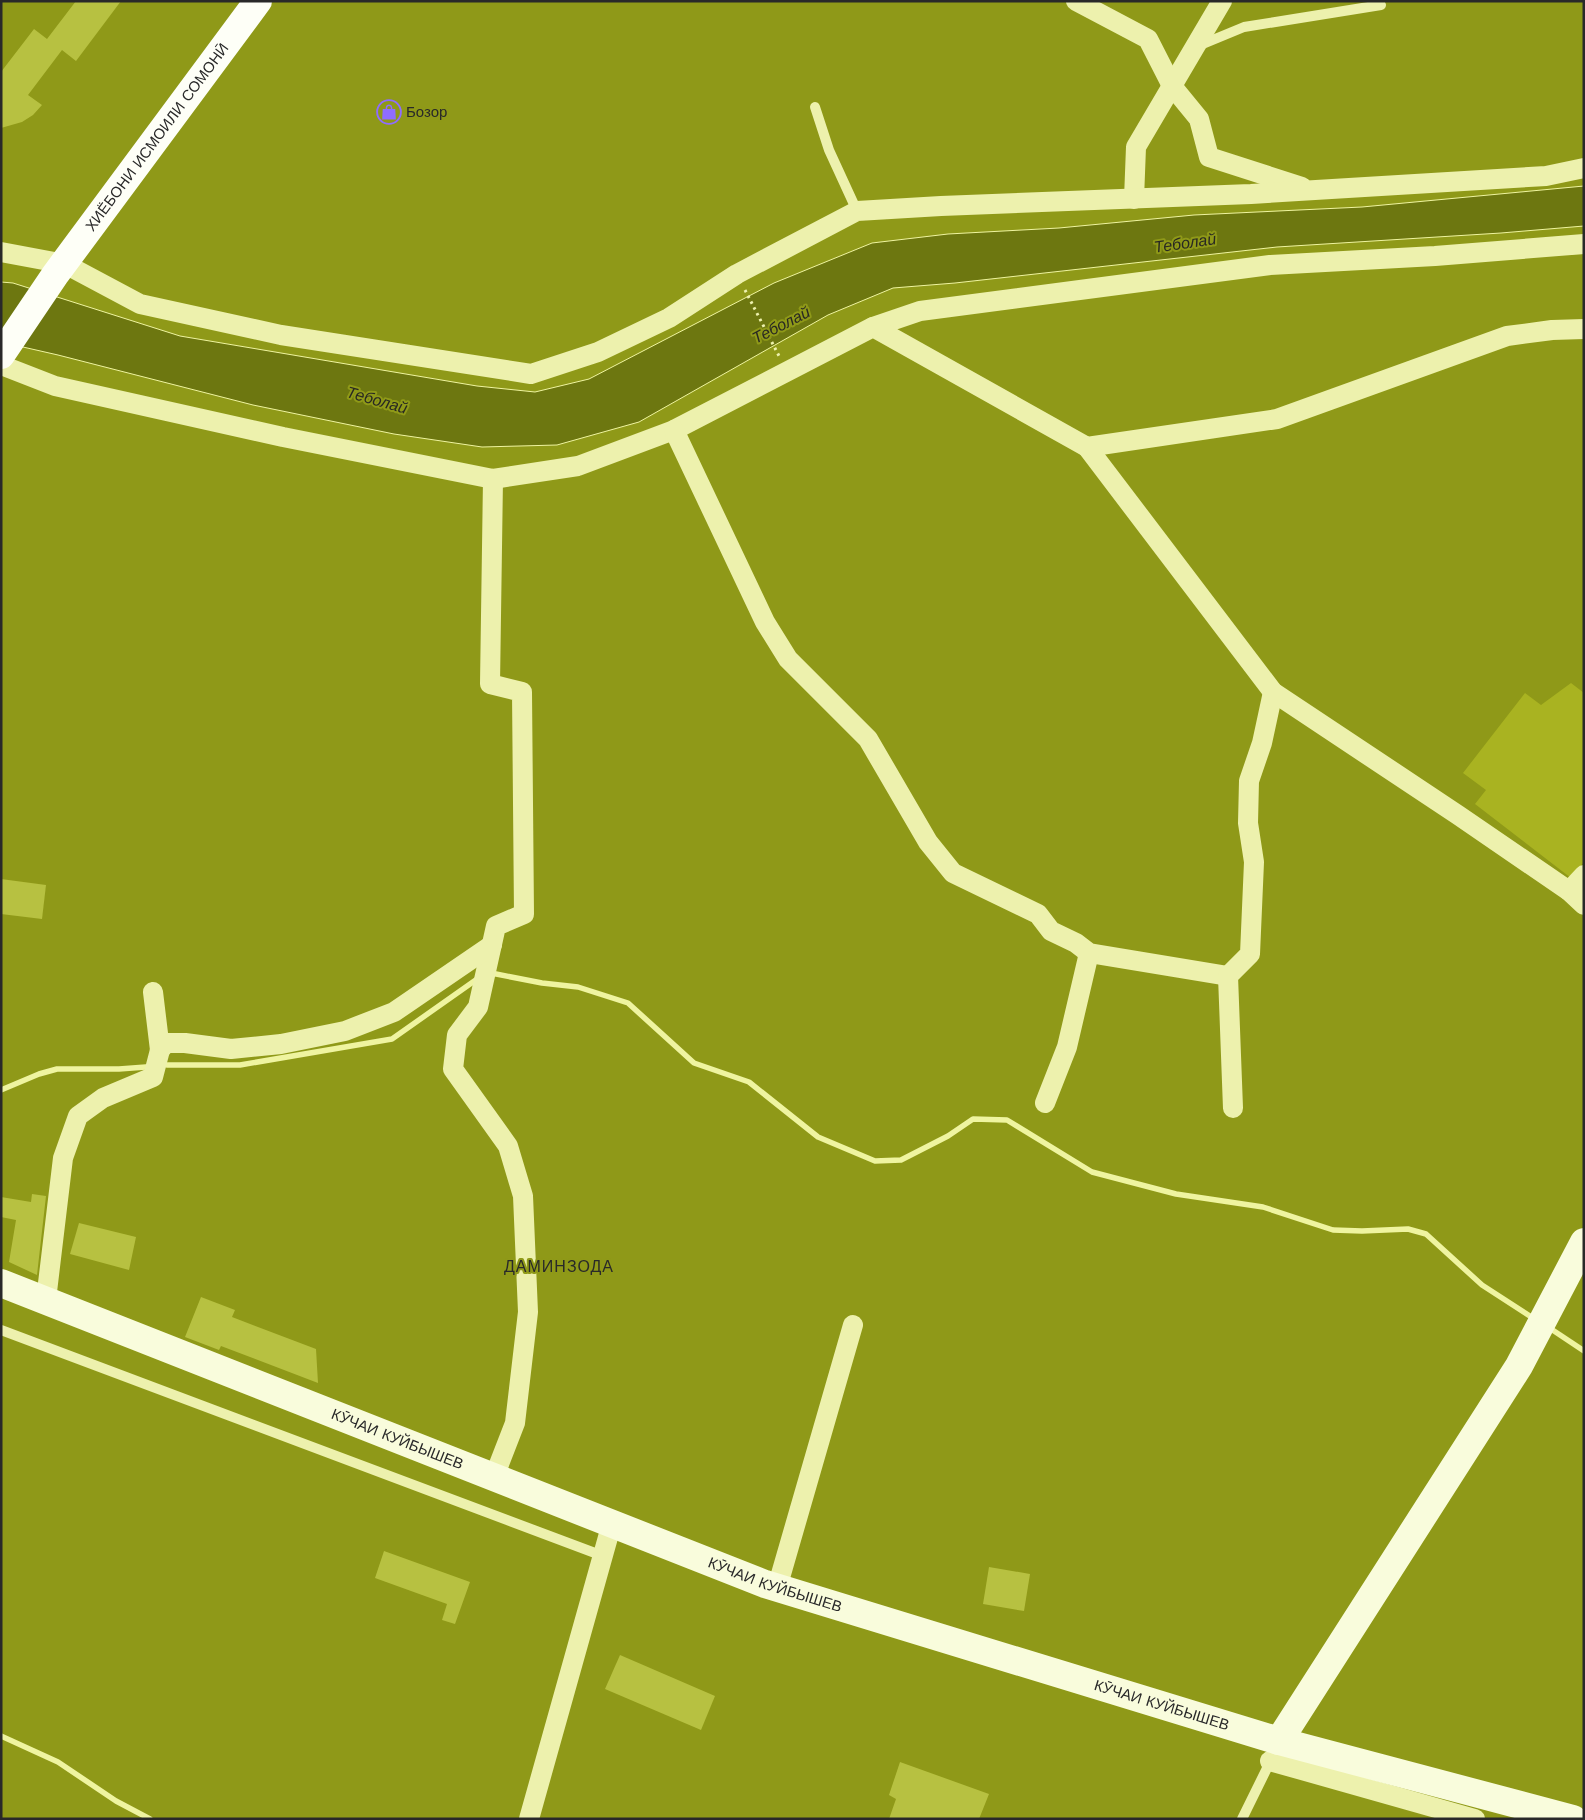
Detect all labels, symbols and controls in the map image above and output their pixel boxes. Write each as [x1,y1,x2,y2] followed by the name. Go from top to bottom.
[82,40,232,235] street label: ХИЁБОНИ ИСМОИЛИ СОМОНӢ
[376,99,402,125] shop icon: Бозор
[406,103,447,121] place label: Бозор
[1153,229,1217,257] water label: Теболай
[749,302,813,348] water label: Теболай
[344,382,410,418] water label: Теболай
[504,1257,614,1276] district label: ДАМИНЗОДА
[329,1405,466,1473] street label: КӮЧАИ КУЙБЫШЕВ
[706,1554,844,1616] street label: КӮЧАИ КУЙБЫШЕВ
[1092,1676,1231,1734] street label: КӮЧАИ КУЙБЫШЕВ

